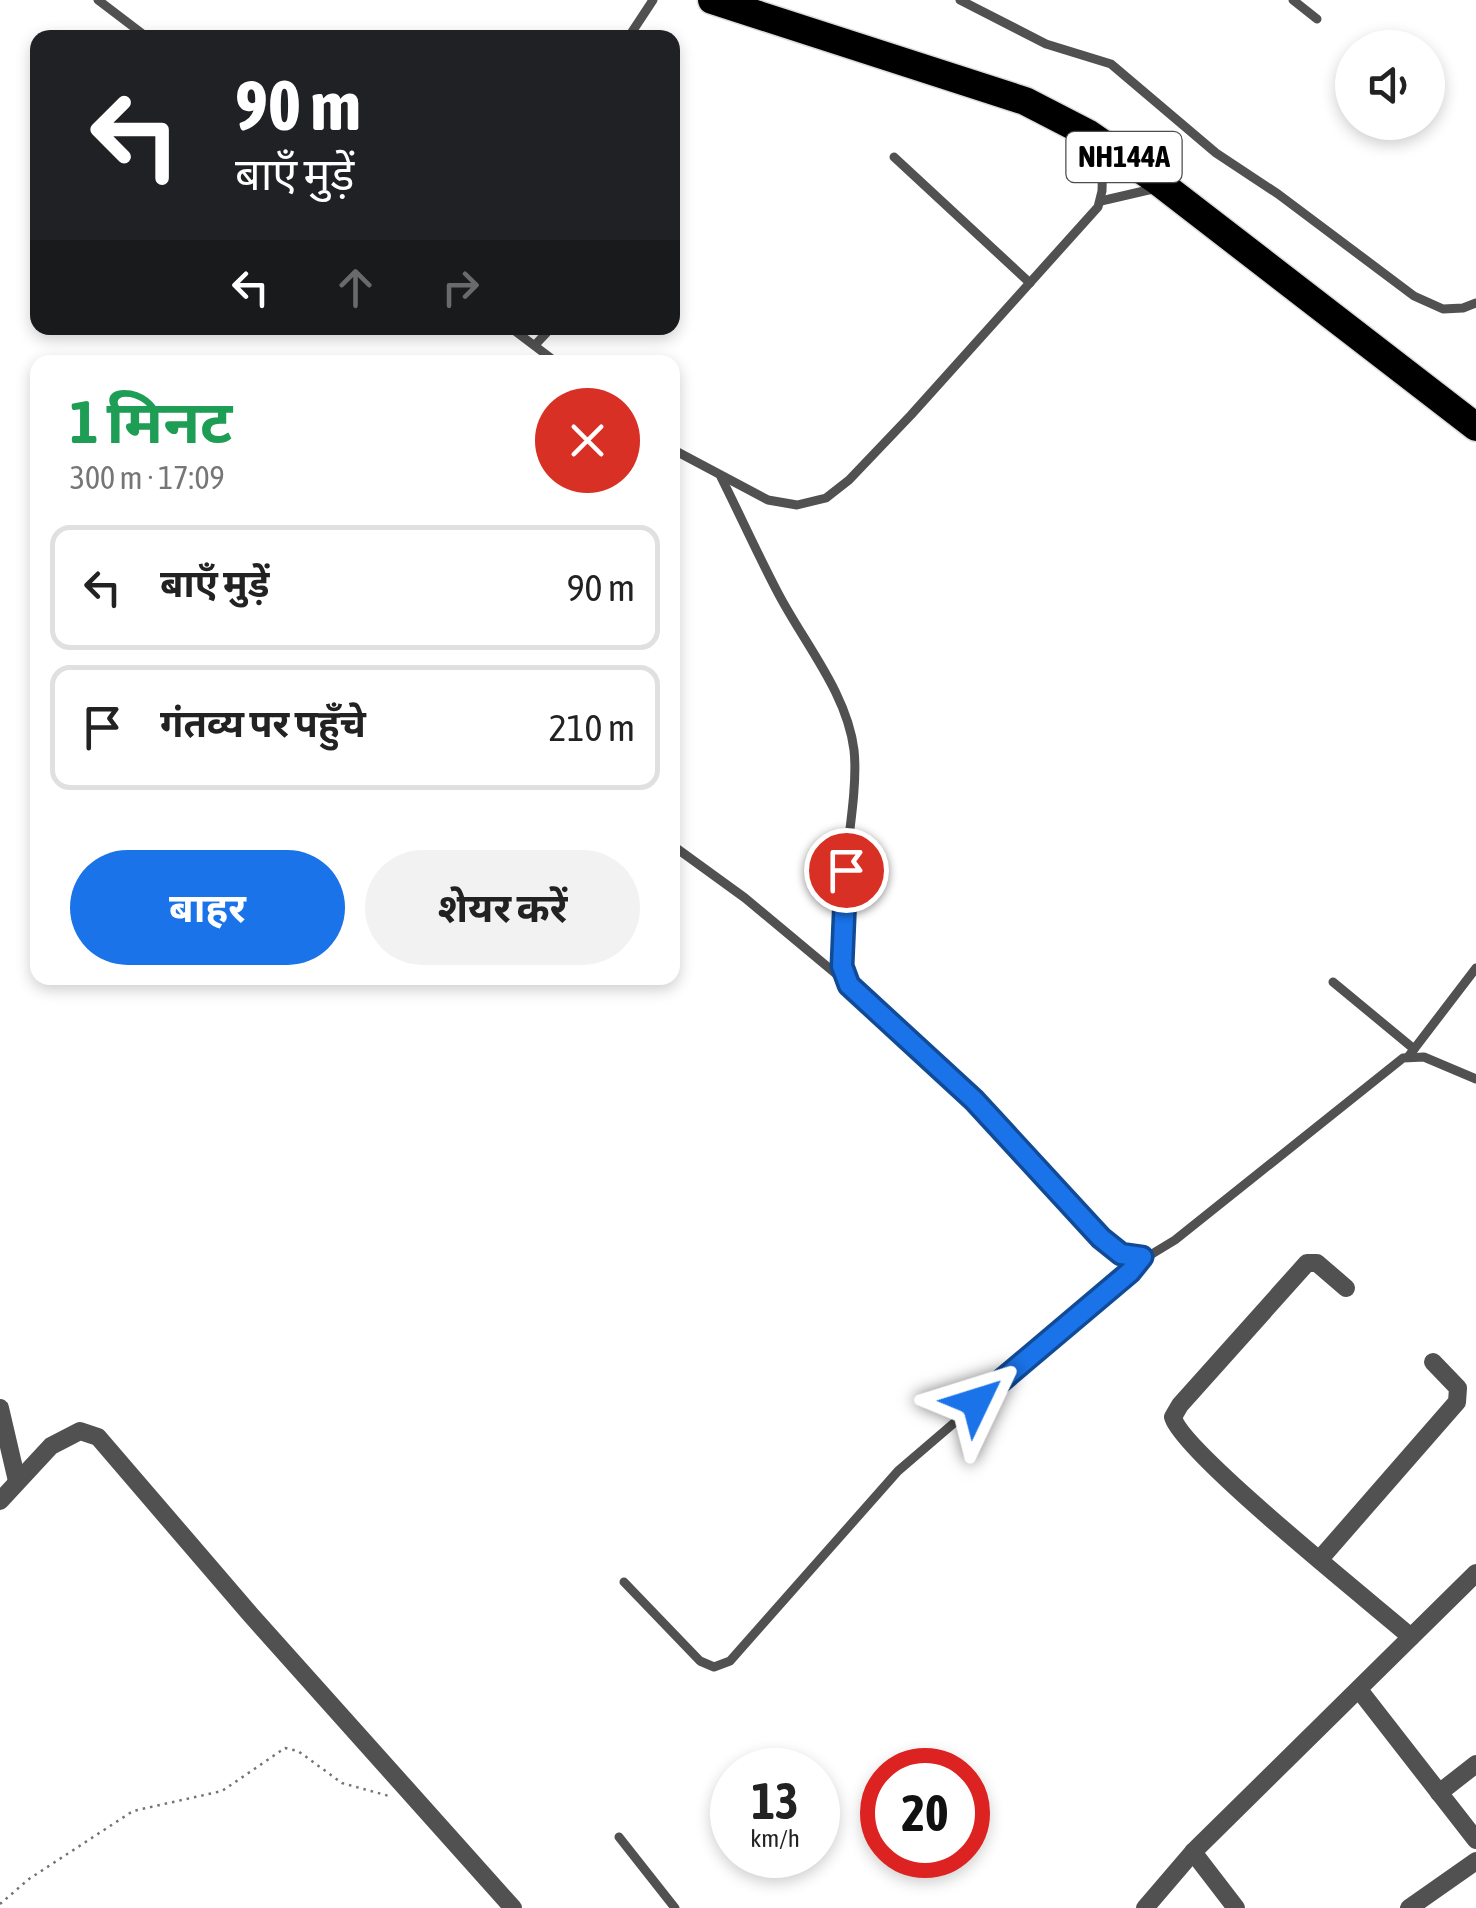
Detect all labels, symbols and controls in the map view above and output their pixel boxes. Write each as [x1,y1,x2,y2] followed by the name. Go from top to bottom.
[1335,30,1445,140] map controls
[1335,30,1445,140] button: sound
[235,65,361,145] text: 90 m
[70,70,200,200] icon: left
[1066,132,1182,182] road number: NH144A
[235,148,354,200] text: बाएँ मुड़ें
[223,260,278,315] icon: left
[328,260,383,315] icon: ahead
[433,260,488,315] icon: right
[70,387,232,456] text: 1 मिनट
[535,388,640,493] button: close
[70,459,225,496] text: 300 m · 17:09
[75,560,130,615] icon: left
[160,562,269,605] text: बाएँ मुड़ें
[567,566,635,609] text: 90 m
[75,700,130,755] icon: arrive
[160,702,366,745] text: गंतव्य पर पहुँचे
[549,706,635,749] text: 210 m
[804,828,889,913] pin
[819,843,874,898] icon: arrive
[70,850,345,965] button: बाहर
[365,850,640,965] button: शेयर करें
[924,1350,1028,1454] position arrow
[860,1748,990,1878] speed limit sign: 20
[751,1772,798,1830] text: 13
[750,1824,800,1852] text: km/h

